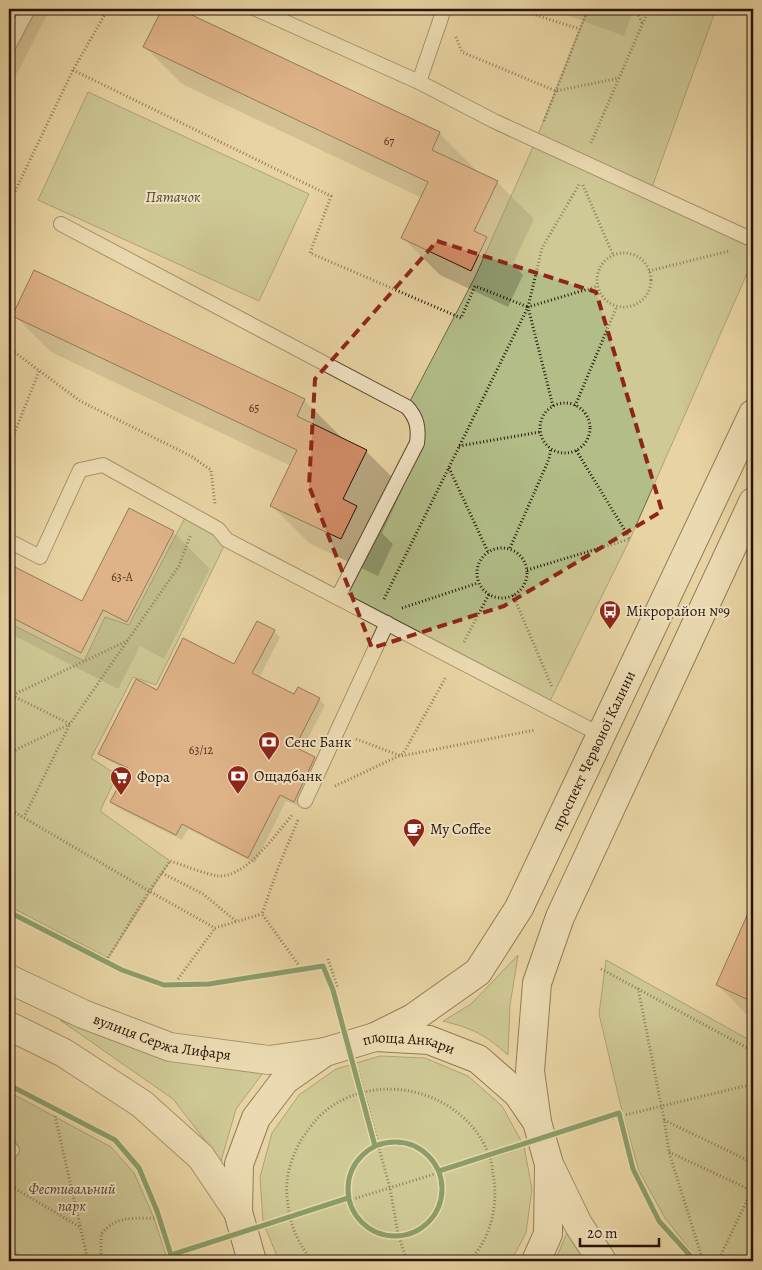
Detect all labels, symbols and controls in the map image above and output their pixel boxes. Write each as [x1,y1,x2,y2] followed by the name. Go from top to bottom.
[384,133,395,149] house number: 67
[145,187,201,207] park label: Пятачок
[249,400,259,416] house number: 65
[111,569,134,585] house number: 63-А
[598,599,622,630] bus stop icon: Мікрорайон №9
[626,601,730,621] place label: Мікрорайон №9
[547,667,640,834] street label: проспект Червоної Калини
[257,730,281,761] bank icon: Сенс Банк
[285,732,352,752] place label: Сенс Банк
[189,742,213,758] house number: 63/12
[226,764,250,795] bank icon: Ощадбанк
[109,765,133,796] supermarket icon: Фора
[254,766,323,786] place label: Ощадбанк
[137,767,170,787] place label: Фора
[402,817,426,848] cafe icon: My Coffee
[430,819,492,839] place label: My Coffee
[91,1009,232,1065] street label: вулиця Сержа Лифаря
[360,1027,458,1059] street label: площа Анкари
[28,1179,116,1216] park label: Фестивальний парк
[580,1215,658,1247] scale bar
[587,1223,618,1243] text: 20 m

